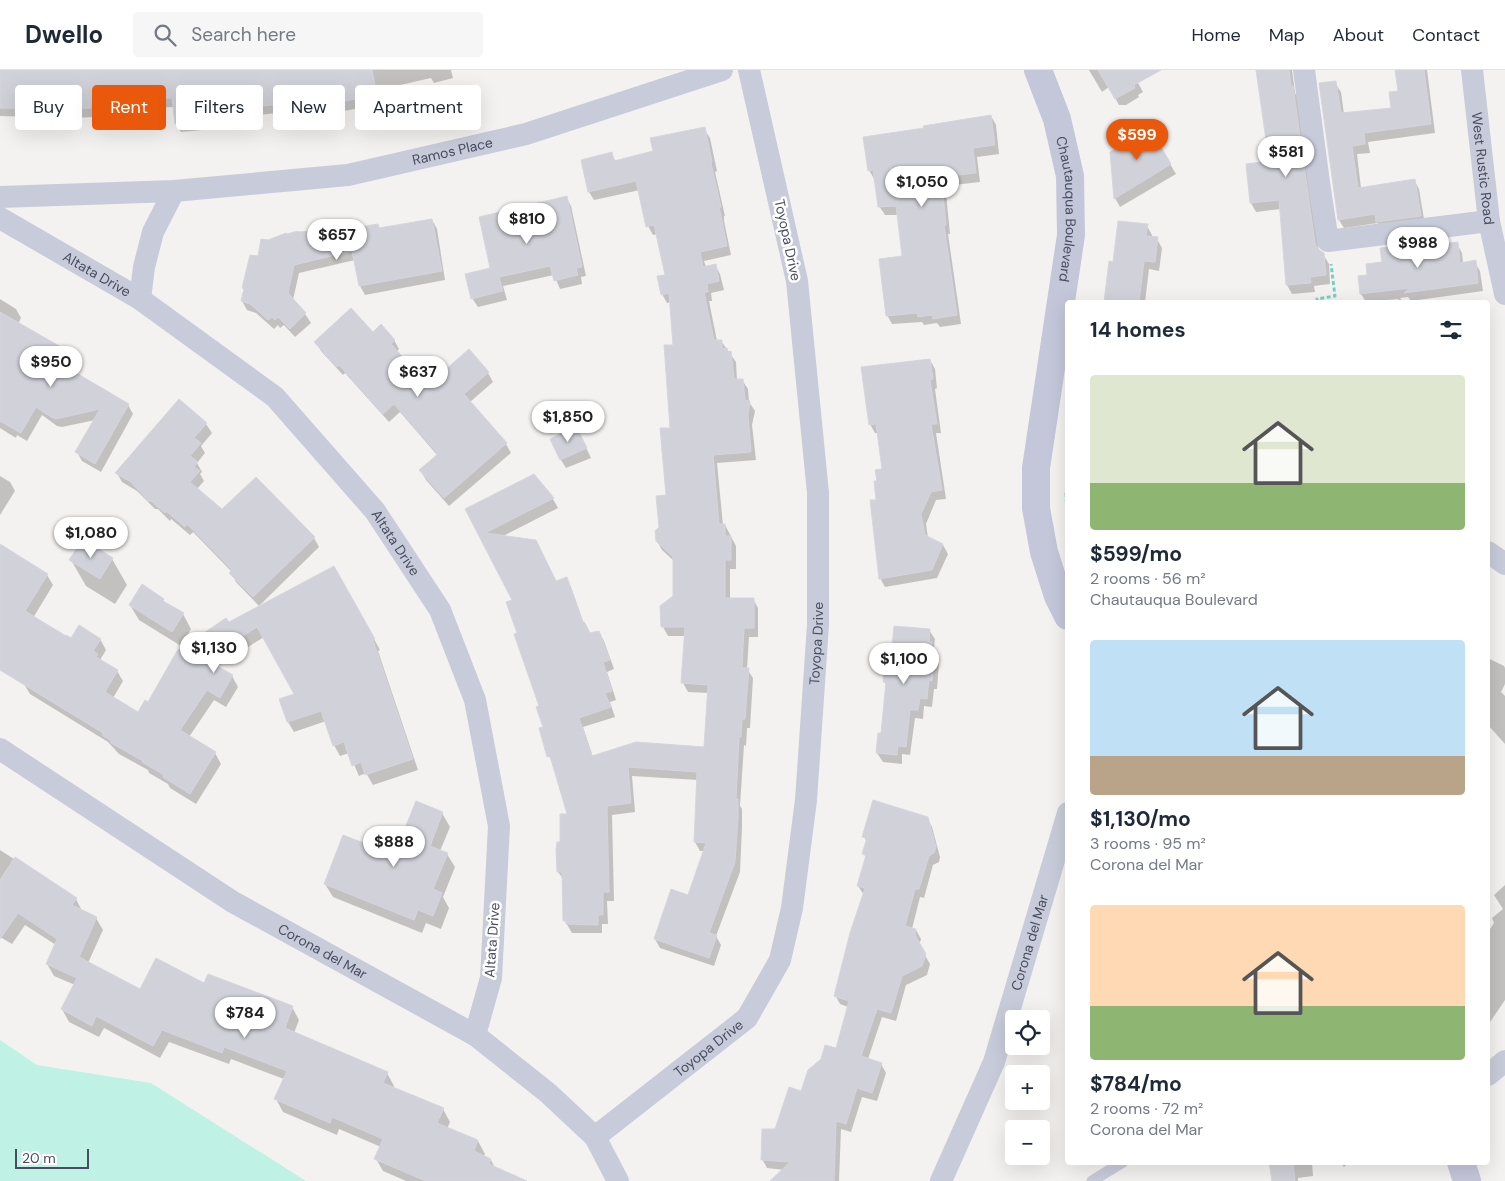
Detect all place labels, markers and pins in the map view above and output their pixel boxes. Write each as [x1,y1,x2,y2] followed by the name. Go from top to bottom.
[1107,118,1167,161] pin: $599
[1256,136,1316,178] pin: $581
[881,166,963,208] pin: $1,050
[497,202,557,245] pin: $810
[307,218,367,261] pin: $657
[1388,226,1448,269] pin: $988
[21,346,81,388] pin: $950
[388,356,448,398] pin: $637
[527,400,609,443] pin: $1,850
[50,516,132,559] pin: $1,080
[173,632,255,674] pin: $1,130
[863,642,945,685] pin: $1,100
[364,826,424,868] pin: $888
[215,996,275,1039] pin: $784

